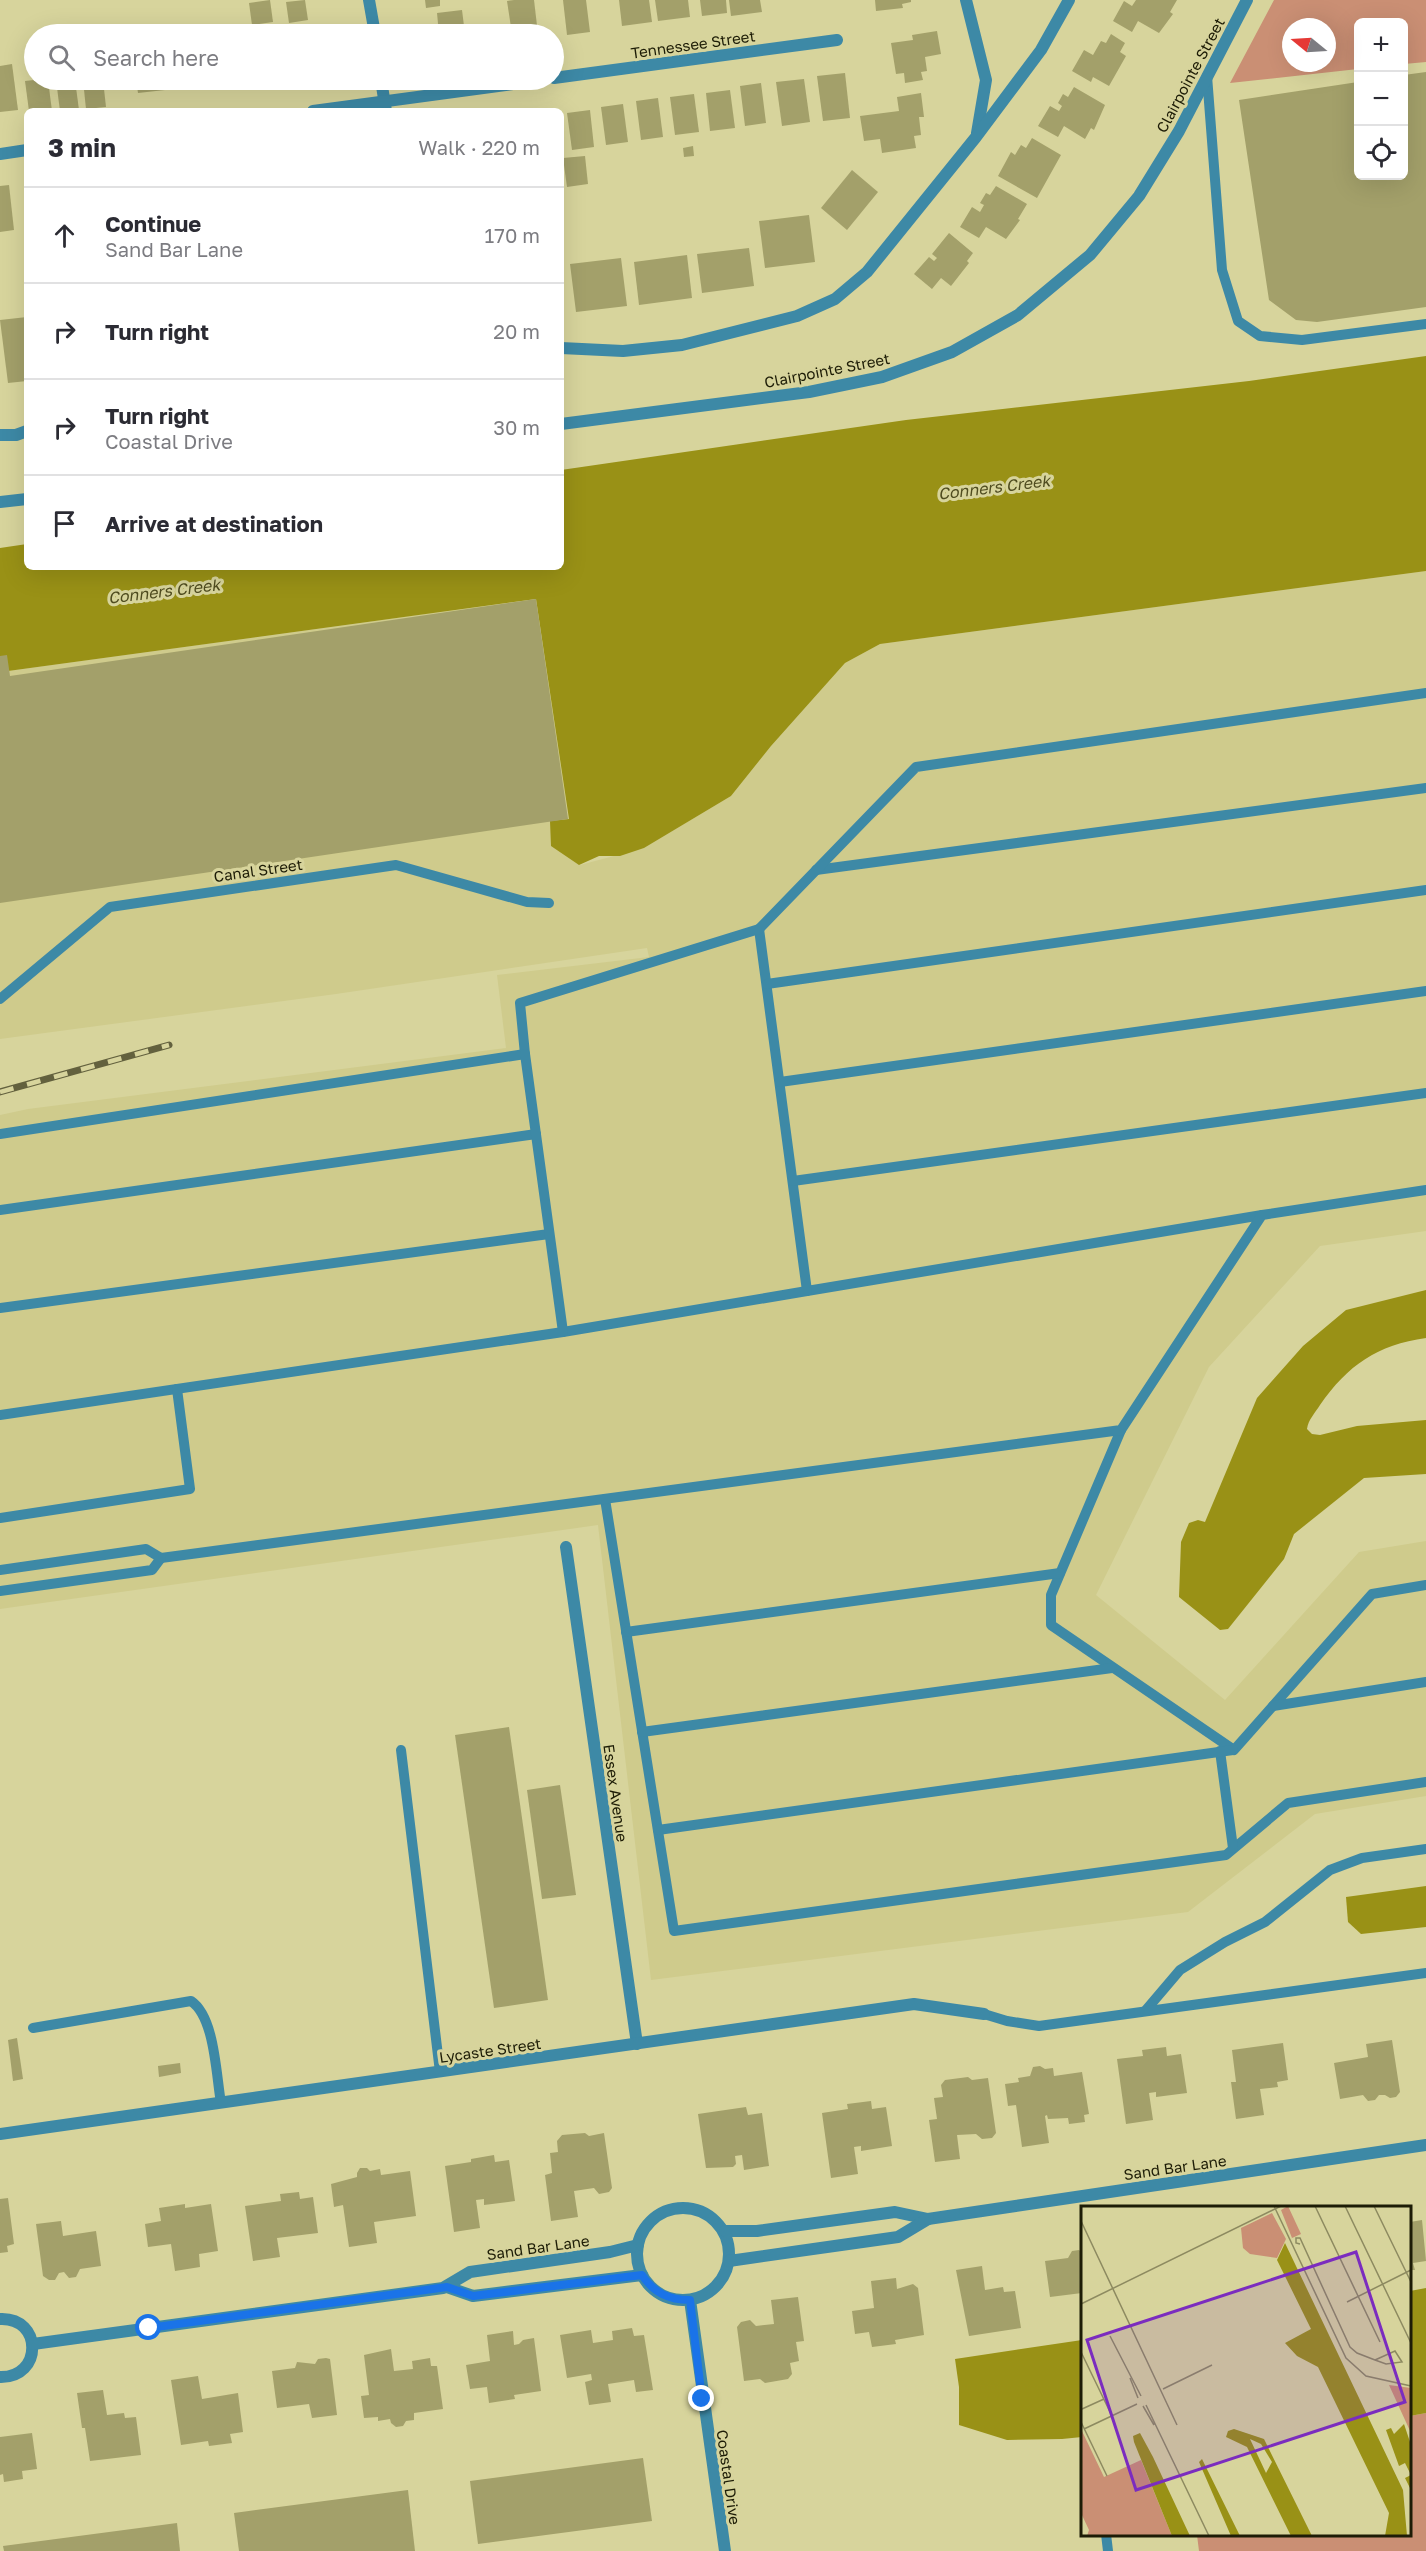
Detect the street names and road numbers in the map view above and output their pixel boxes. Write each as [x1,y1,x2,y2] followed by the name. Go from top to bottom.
[1152,14,1228,136] street label: Clairpointe Street
[630,26,756,62] street label: Tennessee Street
[763,349,891,391] street label: Clairpointe Street
[213,855,303,885] street label: Canal Street
[600,1743,632,1843] street label: Essex Avenue
[438,2034,542,2066] street label: Lycaste Street
[1122,2151,1228,2183] street label: Sand Bar Lane
[485,2231,591,2263] street label: Sand Bar Lane
[713,2428,745,2526] street label: Coastal Drive

